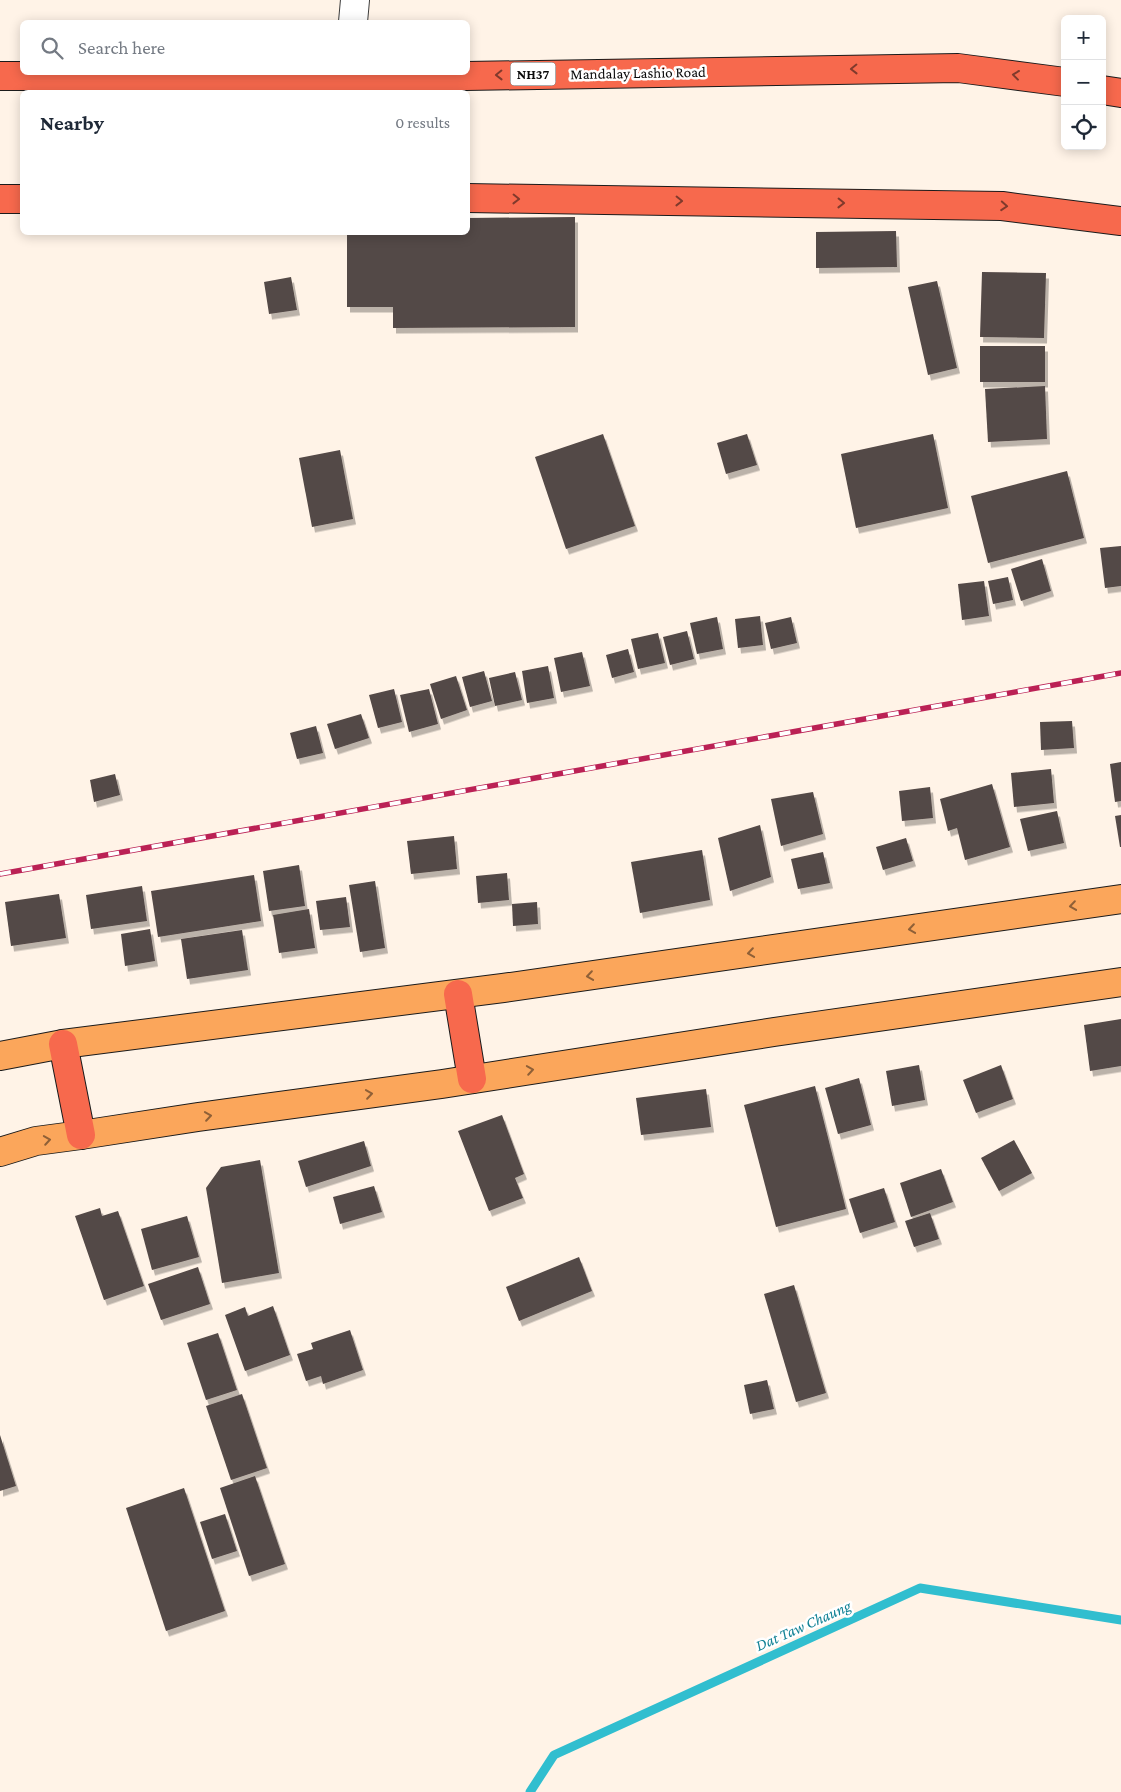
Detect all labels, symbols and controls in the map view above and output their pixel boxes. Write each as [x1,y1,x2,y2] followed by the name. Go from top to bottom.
[1061,15,1106,150] map controls
[1061,15,1106,60] button: +
[20,20,470,75] search box
[38,34,66,62] icon: search
[78,37,165,58] text: Search here
[1061,60,1106,105] button: −
[510,62,556,86] road number: NH37
[570,64,706,83] street label: Mandalay Lashio Road
[850,64,858,75] one-way arrow
[495,70,503,80] one-way arrow
[1012,70,1020,81] one-way arrow
[1061,105,1106,150] button: locate
[40,111,104,135] text: Nearby
[395,114,450,131] text: 0 results
[512,194,520,204] one-way arrow
[675,196,683,206] one-way arrow
[838,198,845,208] one-way arrow
[1000,200,1008,211] one-way arrow
[1068,900,1076,911] one-way arrow
[908,924,916,934] one-way arrow
[747,947,755,957] one-way arrow
[586,970,595,980] one-way arrow
[525,1066,534,1076] one-way arrow
[365,1089,373,1100] one-way arrow
[204,1111,212,1121] one-way arrow
[43,1135,52,1145] one-way arrow
[753,1596,855,1655] water label: Dat Taw Chaung

